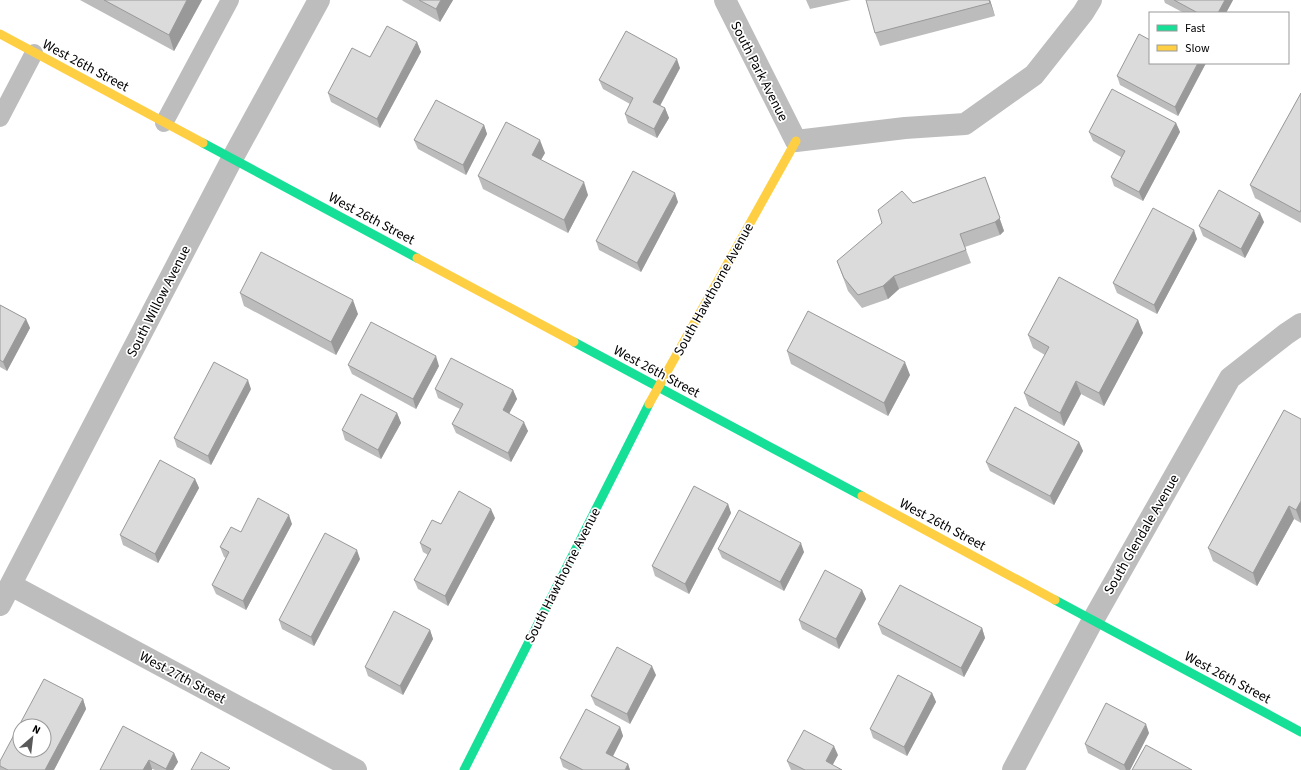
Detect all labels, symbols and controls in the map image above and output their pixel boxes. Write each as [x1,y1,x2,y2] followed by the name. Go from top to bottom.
[1149,12,1289,64] legend
[725,18,793,125] street label: South Park Avenue
[1185,20,1205,37] text: Fast
[39,35,132,97] street label: West 26th Street
[1185,40,1210,57] text: Slow
[325,188,418,250] street label: West 26th Street
[669,219,759,360] street label: South Hawthorne Avenue
[122,242,196,361] street label: South Willow Avenue
[610,341,703,403] street label: West 26th Street
[1099,471,1185,598] street label: South Glendale Avenue
[896,494,989,556] street label: West 26th Street
[520,504,606,647] street label: South Hawthorne Avenue
[136,647,229,709] street label: West 27th Street
[1181,647,1274,709] street label: West 26th Street
[12,718,52,758] north arrow
[30,721,43,738] text: N

